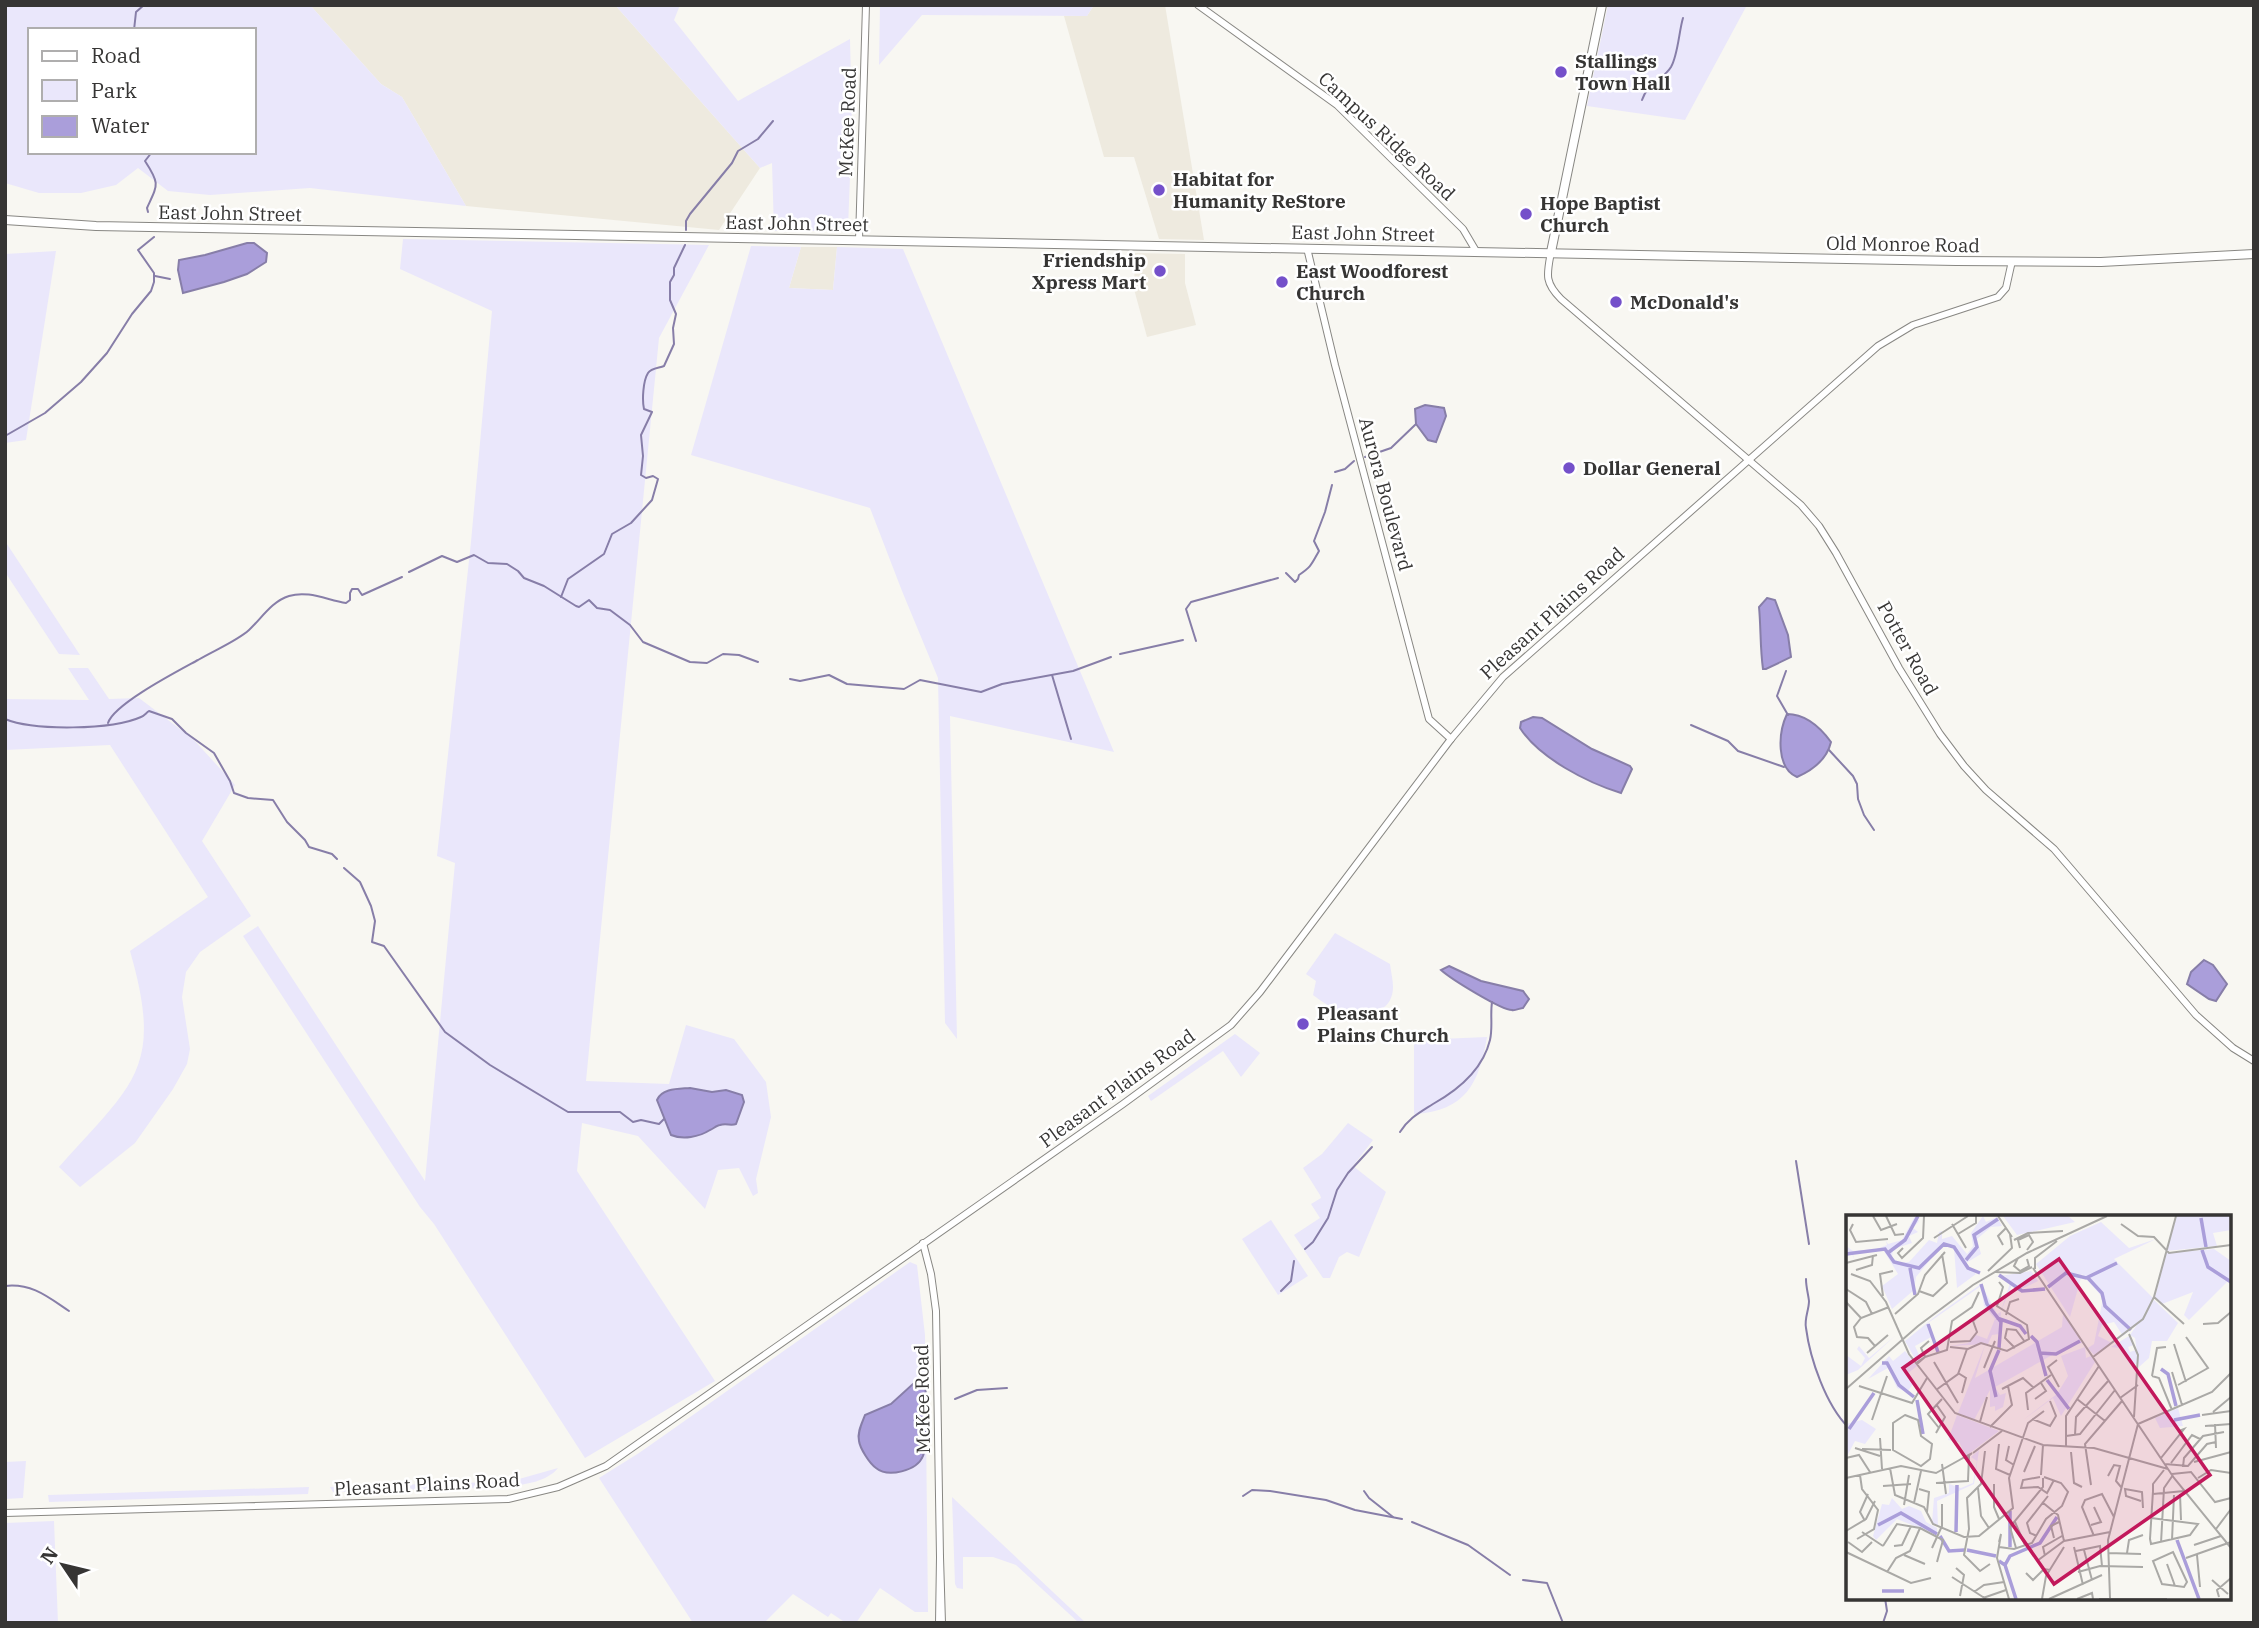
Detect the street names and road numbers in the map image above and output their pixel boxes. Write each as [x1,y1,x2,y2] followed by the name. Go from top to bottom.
[1314,66,1460,206] street label: Campus Ridge Road
[833,67,861,177] street label: McKee Road
[158,200,302,226] street label: East John Street
[725,210,869,236] street label: East John Street
[1291,220,1435,246] street label: East John Street
[1826,231,1980,257] street label: Old Monroe Road
[1354,415,1418,573] street label: Aurora Boulevard
[1475,542,1629,684] street label: Pleasant Plains Road
[1872,597,1944,699] street label: Potter Road
[1035,1024,1199,1152] street label: Pleasant Plains Road
[909,1344,935,1454] street label: McKee Road
[333,1467,521,1501] street label: Pleasant Plains Road

